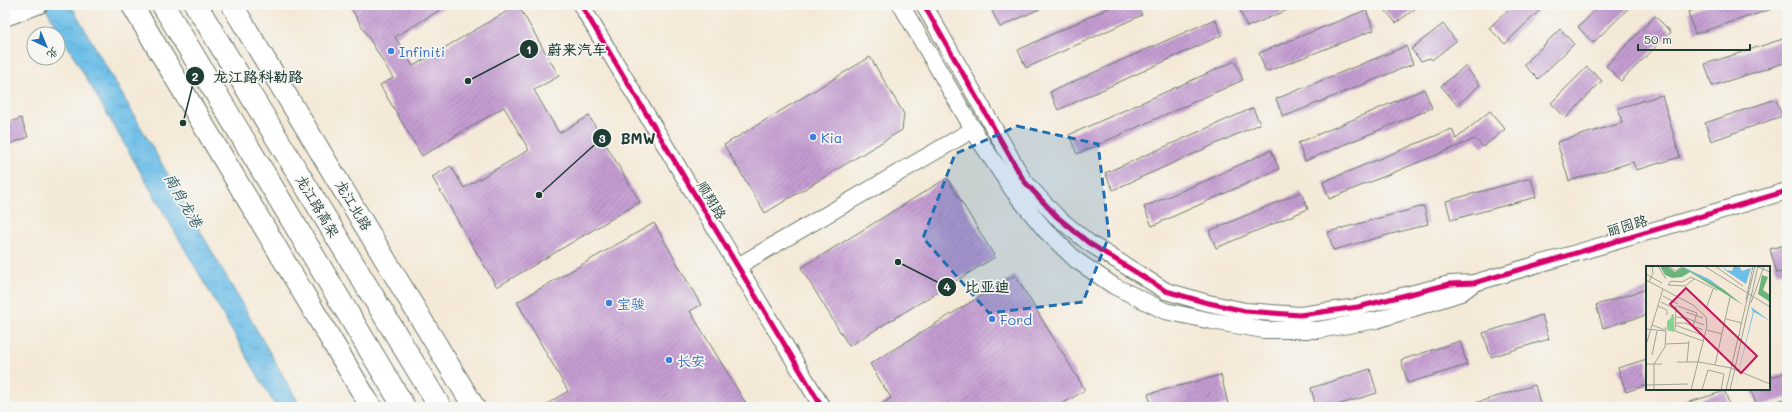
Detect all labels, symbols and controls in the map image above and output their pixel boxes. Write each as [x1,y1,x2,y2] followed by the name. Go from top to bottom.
[26,26,66,66] north arrow
[1638,26,1750,52] scale bar
[1644,31,1672,47] text: 50 m
[519,36,615,63] callout: 蔚来汽车
[547,39,607,59] text: 蔚来汽车
[526,41,532,57] text: 1
[399,42,445,61] place label: Infiniti
[44,44,62,63] text: 北
[386,46,396,56] marker: Infiniti
[185,63,311,90] callout: 龙江路科勒路
[213,66,303,86] text: 龙江路科勒路
[192,68,199,84] text: 2
[592,125,663,152] callout: BMW
[620,128,656,148] text: BMW
[821,128,843,147] place label: Kia
[598,130,606,146] text: 3
[808,132,818,142] marker: Kia
[160,169,209,233] water label: 南肖龙港
[292,171,344,241] street label: 龙江路高架
[331,176,377,234] street label: 龙江北路
[693,177,731,223] street label: 顺翔路
[1604,210,1650,240] street label: 丽园路
[1646,266,1770,390] inset map
[937,273,1018,300] callout: 比亚迪
[964,276,1010,296] text: 比亚迪
[943,278,951,294] text: 4
[617,294,645,313] place label: 宝骏
[604,298,614,308] marker: 宝骏
[1000,310,1032,329] place label: Ford
[987,314,997,324] marker: Ford
[677,351,705,370] place label: 长安
[664,355,674,365] marker: 长安

